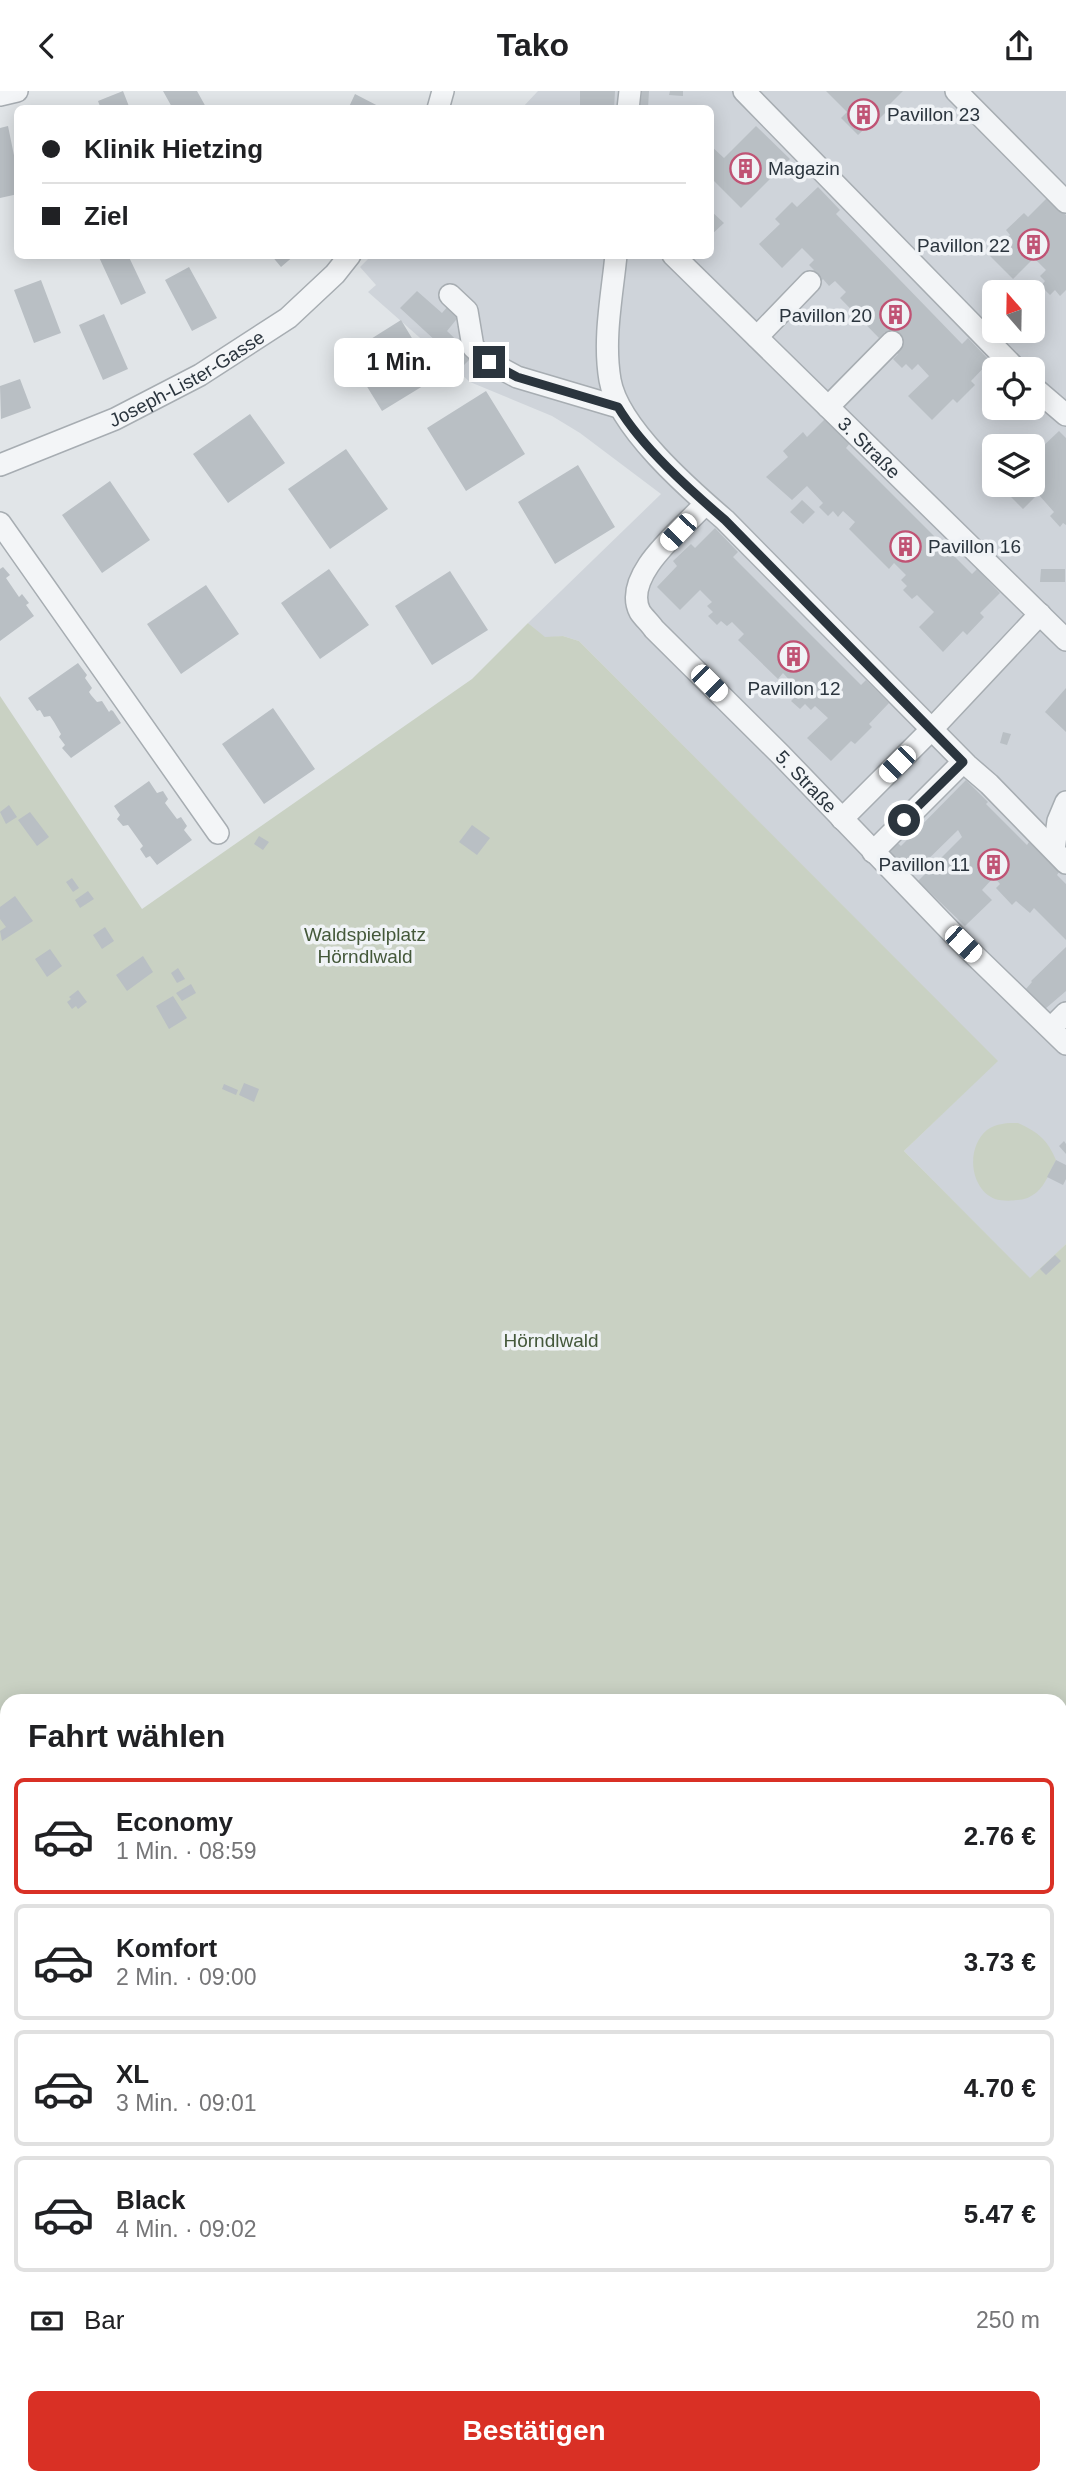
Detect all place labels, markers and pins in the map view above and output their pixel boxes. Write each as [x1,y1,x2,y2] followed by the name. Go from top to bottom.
[847,97,881,131] building icon: Pavillon 23
[887,104,980,125] place label: Pavillon 23
[728,151,762,185] building icon: Magazin
[768,158,840,179] place label: Magazin
[1016,228,1050,262] building icon: Pavillon 22
[917,235,1010,256] place label: Pavillon 22
[878,298,912,332] building icon: Pavillon 20
[779,305,872,326] place label: Pavillon 20
[888,529,922,563] building icon: Pavillon 16
[928,536,1021,557] place label: Pavillon 16
[777,640,811,674] building icon: Pavillon 12
[748,678,840,699] place label: Pavillon 12
[976,847,1010,881] building icon: Pavillon 11
[878,854,970,875] place label: Pavillon 11

